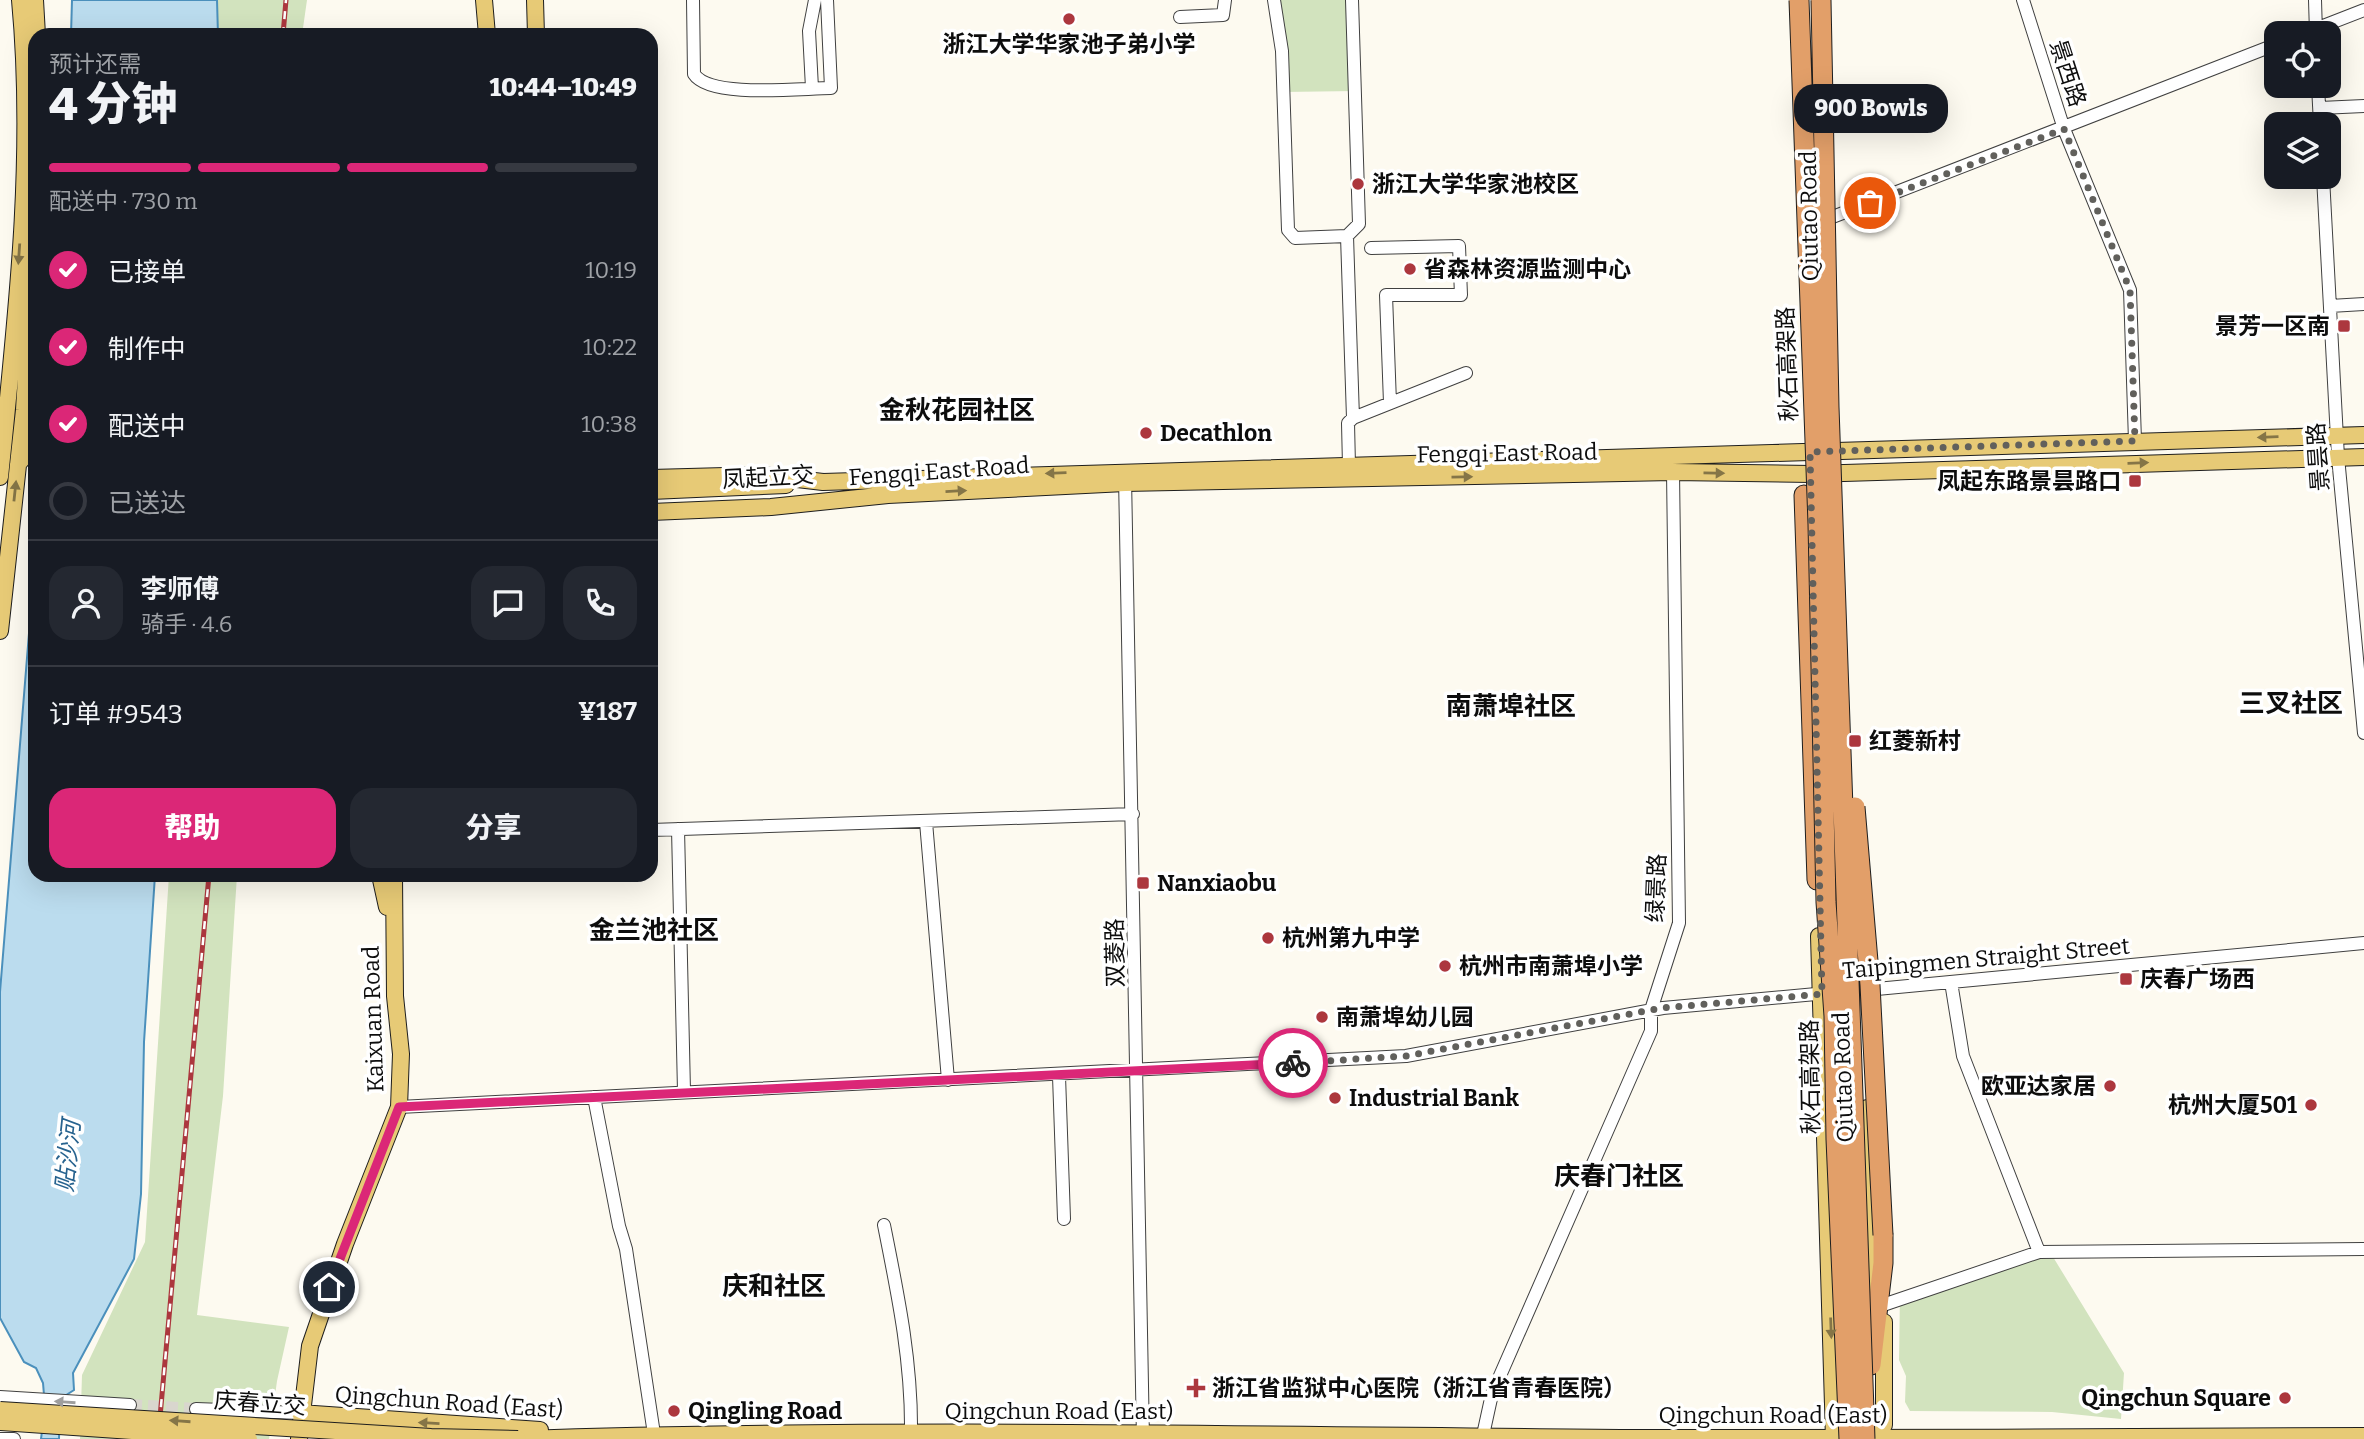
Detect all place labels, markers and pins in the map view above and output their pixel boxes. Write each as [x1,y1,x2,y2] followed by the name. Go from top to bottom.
[1061,11,1077,27] marker: 浙江大学华家池子弟小学
[943,30,1196,58] place label: 浙江大学华家池子弟小学
[1793,84,1947,133] callout: 900 Bowls
[1372,170,1579,198] place label: 浙江大学华家池校区
[1840,173,1900,233] pin
[1350,176,1366,192] marker: 浙江大学华家池校区
[1424,255,1631,283] place label: 省森林资源监测中心
[1402,261,1418,277] marker: 省森林资源监测中心
[2215,312,2330,340] place label: 景芳一区南
[2336,318,2352,334] marker: 景芳一区南
[1160,419,1272,447] place label: Decathlon
[1138,425,1154,441] marker: Decathlon
[1937,467,2121,495] place label: 凤起东路景昙路口
[2127,473,2143,489] marker: 凤起东路景昙路口
[1869,727,1961,755] place label: 红菱新村
[1847,733,1863,749] marker: 红菱新村
[1157,869,1277,897] place label: Nanxiaobu
[1135,875,1151,891] marker: Nanxiaobu
[1282,924,1420,952] place label: 杭州第九中学
[1260,930,1276,946] marker: 杭州第九中学
[1459,952,1643,980] place label: 杭州市南萧埠小学
[1437,958,1453,974] marker: 杭州市南萧埠小学
[2140,965,2255,993] place label: 庆春广场西
[2118,971,2134,987] marker: 庆春广场西
[1336,1003,1474,1031] place label: 南萧埠幼儿园
[1314,1009,1330,1025] marker: 南萧埠幼儿园
[1981,1072,2096,1100] place label: 欧亚达家居
[2102,1078,2118,1094] marker: 欧亚达家居
[1349,1084,1519,1112] place label: Industrial Bank
[1327,1090,1343,1106] marker: Industrial Bank
[2168,1091,2297,1119] place label: 杭州大厦501
[2303,1097,2319,1113] marker: 杭州大厦501
[299,1257,359,1317] pin
[1212,1374,1626,1402] place label: 浙江省监狱中心医院（浙江省青春医院）
[1186,1378,1206,1398] marker: 浙江省监狱中心医院（浙江省青春医院）
[2081,1384,2271,1412] place label: Qingchun Square
[2277,1390,2293,1406] marker: Qingchun Square
[688,1397,842,1425] place label: Qingling Road
[666,1403,682,1419] marker: Qingling Road

